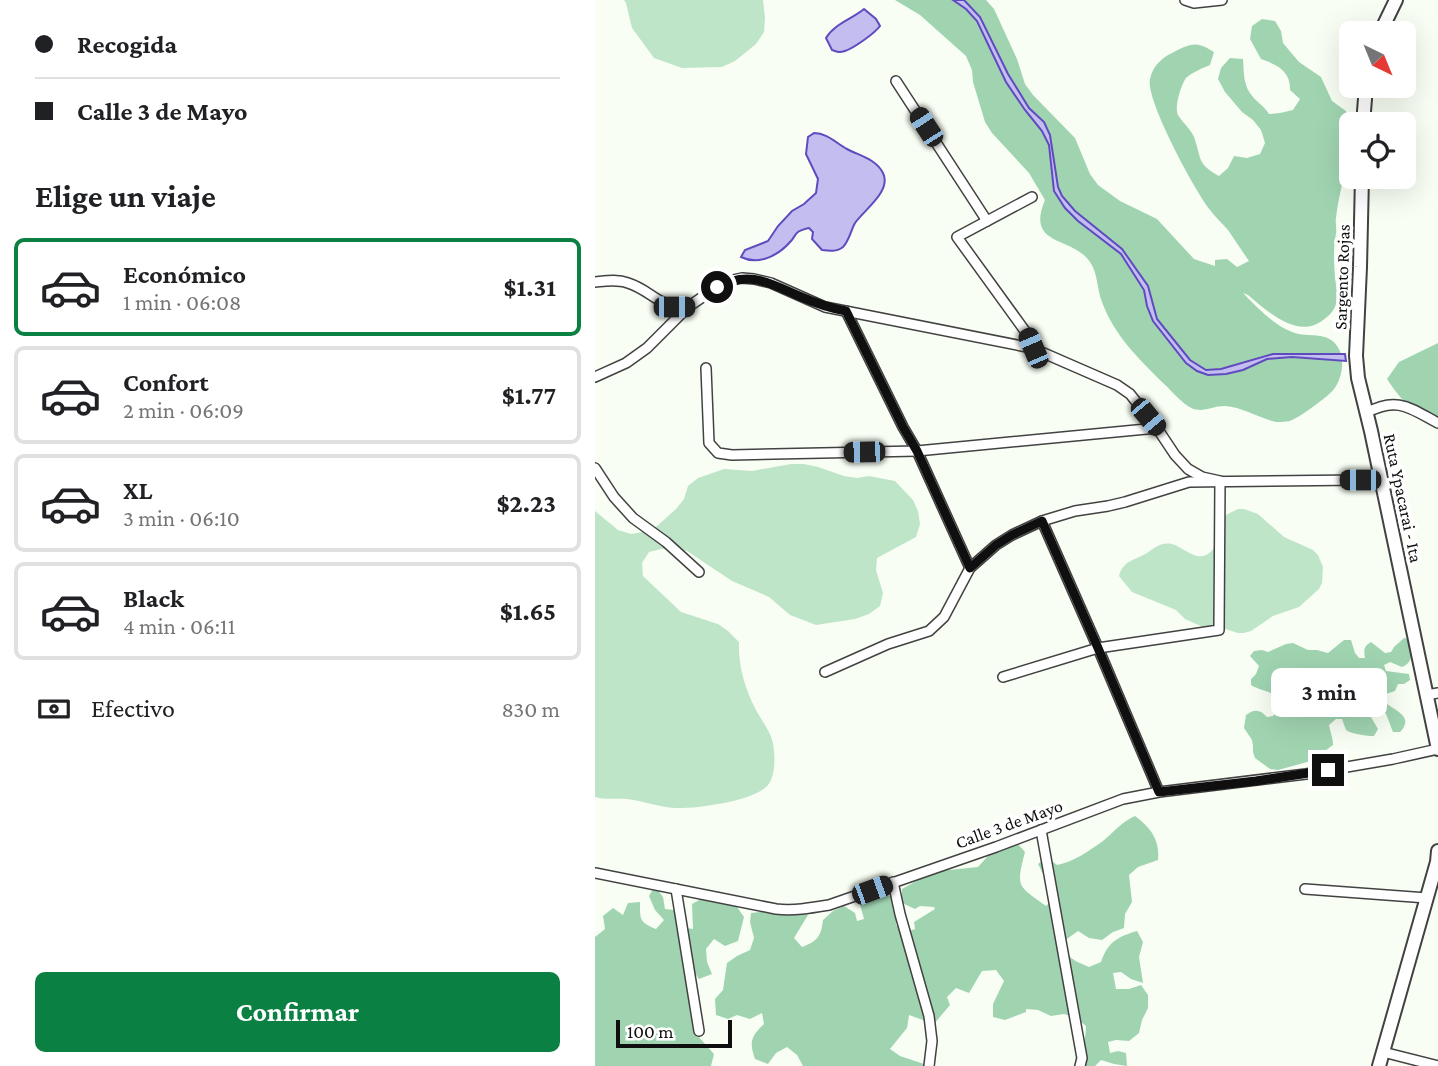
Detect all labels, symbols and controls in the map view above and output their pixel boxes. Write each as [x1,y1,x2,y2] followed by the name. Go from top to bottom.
[1339,21,1416,98] north arrow
[1339,21,1416,189] map controls
[77,30,177,59] text: Recogida
[77,97,247,126] text: Calle 3 de Mayo
[906,104,947,150] car
[1339,112,1416,189] button: locate
[35,178,216,214] text: Elige un viaje
[1330,224,1355,330] street label: Sargento Rojas
[39,256,102,319] icon: car
[123,260,246,289] text: Económico
[701,271,733,303] route start
[504,273,556,302] text: $1.31
[123,289,241,315] text: 1 min · 06:08
[654,297,696,318] car
[1016,325,1051,371] car
[39,364,102,427] icon: car
[123,368,209,397] text: Confort
[502,381,556,410] text: $1.77
[1127,394,1170,440] car
[123,397,244,423] text: 2 min · 06:09
[1380,432,1426,564] street label: Ruta Ypacarai - Ita
[843,441,886,463] car
[1340,470,1382,491] car
[39,472,102,535] icon: car
[123,476,152,505] text: XL
[497,489,556,518] text: $2.23
[123,505,240,531] text: 3 min · 06:10
[39,580,102,643] icon: car
[123,584,184,613] text: Black
[500,597,556,626] text: $1.65
[123,613,235,639] text: 4 min · 06:11
[1270,668,1386,718] callout: 3 min
[1301,679,1357,705] text: 3 min
[35,690,73,728] icon: cash
[91,694,175,723] text: Efectivo
[501,696,560,722] text: 830 m
[1312,754,1344,786] route end
[953,795,1065,853] street label: Calle 3 de Mayo
[849,873,896,907] car
[35,972,560,1052] button: Confirmar
[616,1017,731,1049] scale bar
[627,1021,674,1042] text: 100 m

